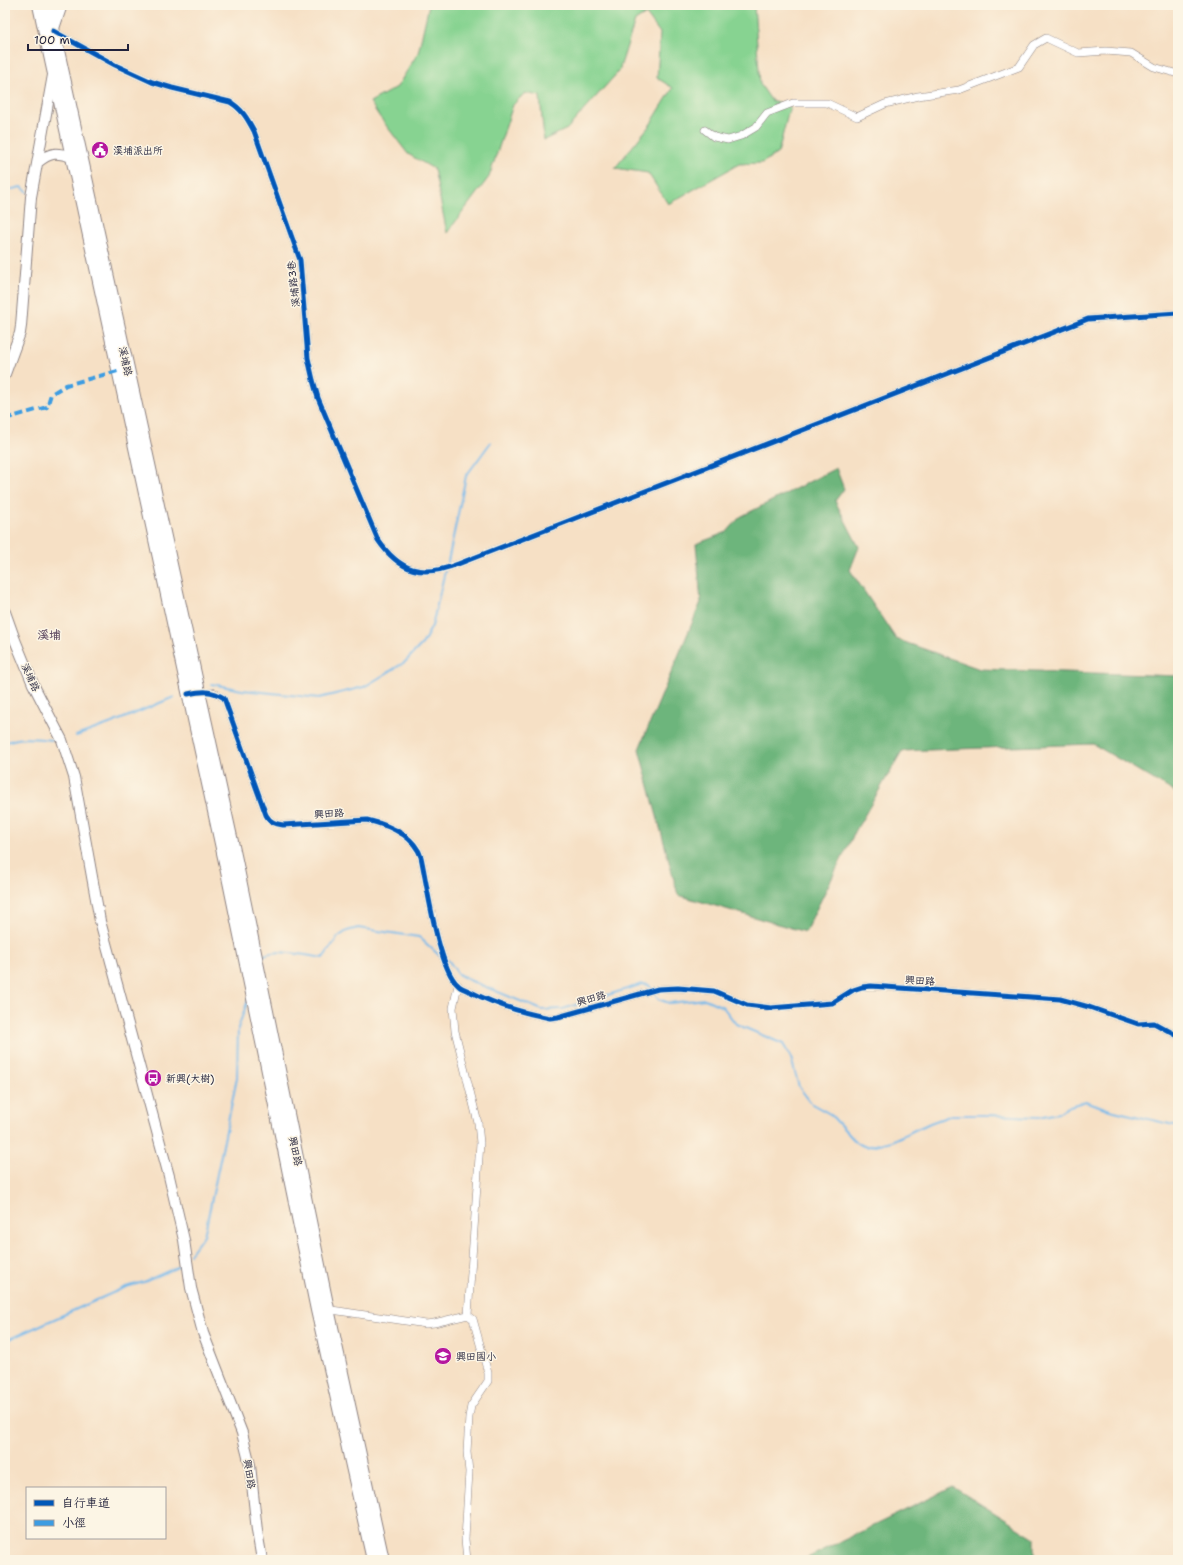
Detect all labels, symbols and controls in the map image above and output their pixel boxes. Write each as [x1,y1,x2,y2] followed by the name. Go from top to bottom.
[28,26,128,52] scale bar
[34,32,70,48] text: 100 m
[90,140,110,160] public building icon: 溪埔派出所
[113,144,163,157] place label: 溪埔派出所
[284,259,302,308] street label: 溪埔路3巷
[116,345,135,377] street label: 溪埔路
[37,627,61,643] district label: 溪埔
[19,661,43,694] street label: 溪埔路
[314,806,344,821] street label: 興田路
[905,973,935,988] street label: 興田路
[575,988,607,1009] street label: 興田路
[143,1068,163,1088] bus stop icon: 新興(大樹)
[166,1072,214,1085] place label: 新興(大樹)
[286,1135,305,1167] street label: 興田路
[433,1346,453,1366] school or university icon: 興田國小
[456,1350,496,1363] place label: 興田國小
[241,1458,258,1490] street label: 興田路
[26,1487,166,1539] legend
[62,1495,110,1511] text: 自行車道
[62,1515,86,1531] text: 小徑

